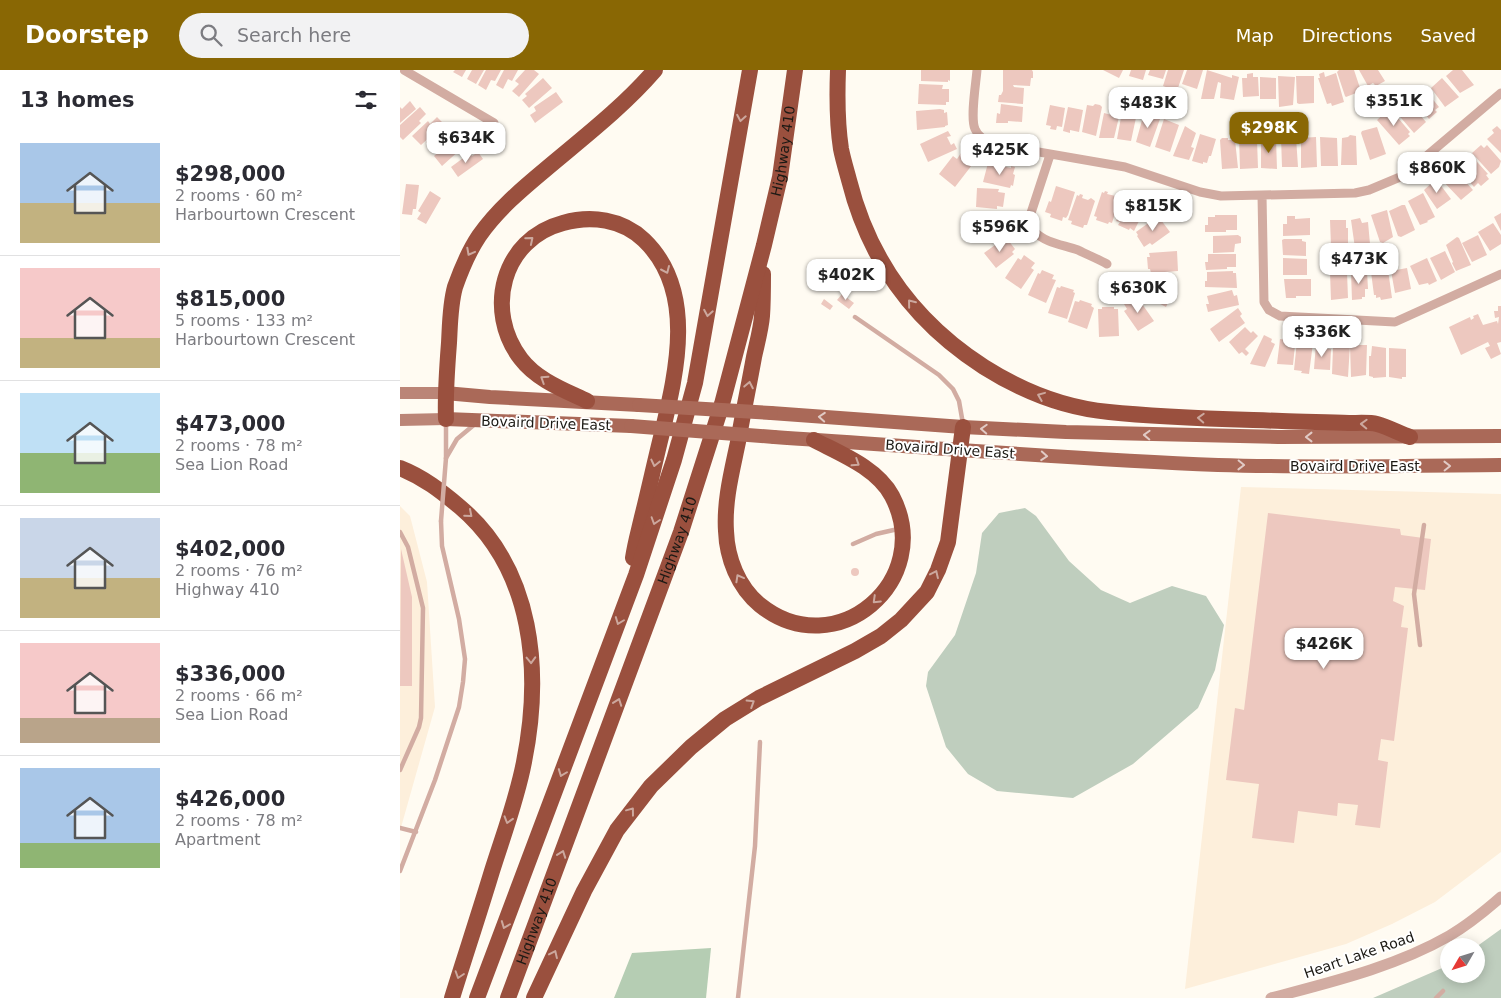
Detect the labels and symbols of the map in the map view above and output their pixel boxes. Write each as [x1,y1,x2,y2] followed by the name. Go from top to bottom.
[1359,85,1429,127] pin: $351K
[1113,87,1183,129] pin: $483K
[768,105,798,198] street label: Highway 410
[1234,112,1304,154] pin: $298K
[737,114,747,122] one-way arrow
[431,122,501,164] pin: $634K
[965,134,1035,176] pin: $425K
[1402,152,1472,194] pin: $860K
[1118,190,1188,232] pin: $815K
[965,210,1035,253] pin: $596K
[524,238,533,246] one-way arrow
[1324,242,1394,285] pin: $473K
[466,247,476,256] one-way arrow
[811,258,881,301] pin: $402K
[659,265,670,274] one-way arrow
[1103,272,1173,314] pin: $630K
[908,300,916,309] one-way arrow
[703,308,713,317] one-way arrow
[1287,316,1357,358] pin: $336K
[540,376,549,385] one-way arrow
[743,380,754,389] one-way arrow
[1038,392,1046,402] one-way arrow
[818,412,826,423] one-way arrow
[1197,412,1205,423] one-way arrow
[481,413,612,433] street label: Bovaird Drive East
[1360,418,1368,429] one-way arrow
[980,423,988,434] one-way arrow
[1142,430,1150,440] one-way arrow
[1305,432,1312,442] one-way arrow
[885,436,1016,462] street label: Bovaird Drive East
[1040,450,1048,461] one-way arrow
[851,457,860,466] one-way arrow
[1290,458,1420,474] street label: Bovaird Drive East
[650,459,661,468] one-way arrow
[1238,460,1246,470] one-way arrow
[1444,461,1451,471] one-way arrow
[654,495,700,586] street label: Highway 410
[463,509,472,518] one-way arrow
[651,516,661,524] one-way arrow
[929,570,940,579] one-way arrow
[735,574,745,583] one-way arrow
[873,595,882,604] one-way arrow
[615,616,625,625] one-way arrow
[1289,628,1359,670] pin: $426K
[526,656,536,664] one-way arrow
[612,698,622,706] one-way arrow
[746,700,755,709] one-way arrow
[558,768,568,777] one-way arrow
[626,808,634,817] one-way arrow
[504,815,514,823] one-way arrow
[556,850,566,859] one-way arrow
[513,875,560,967] street label: Highway 410
[500,921,510,929] one-way arrow
[1302,929,1416,981] street label: Heart Lake Road
[1440,938,1485,982] north arrow
[548,950,559,959] one-way arrow
[455,970,465,978] one-way arrow

